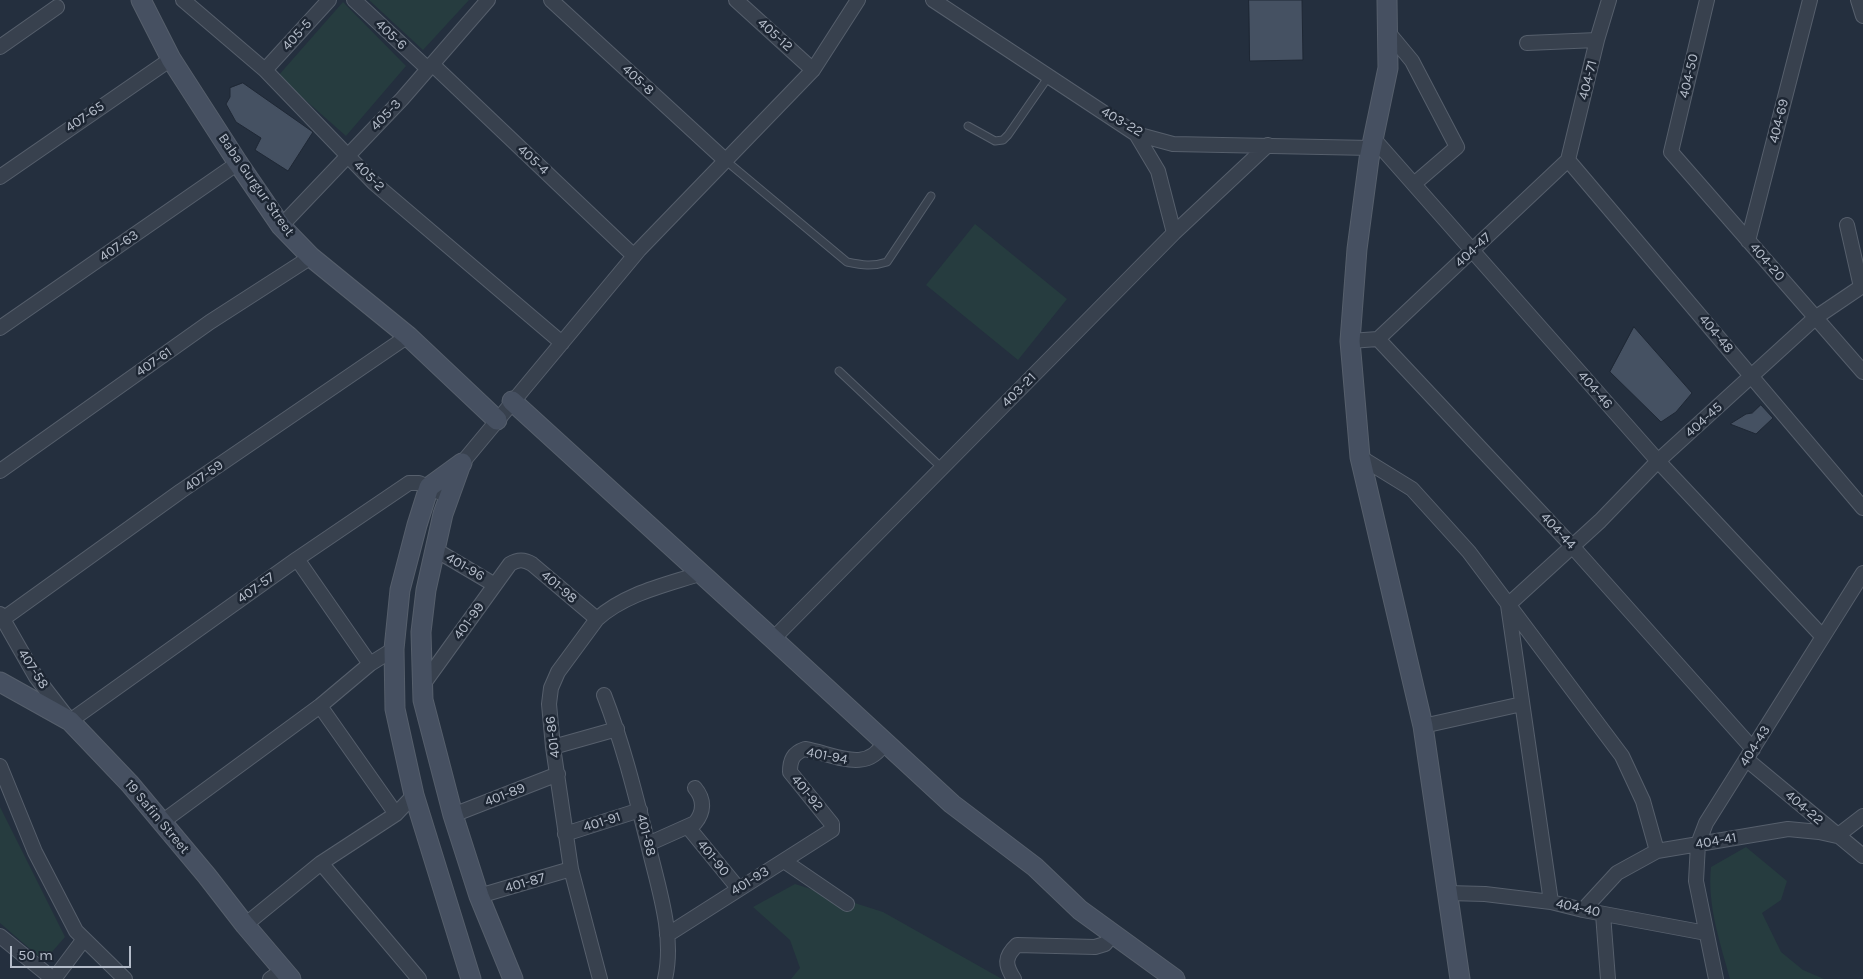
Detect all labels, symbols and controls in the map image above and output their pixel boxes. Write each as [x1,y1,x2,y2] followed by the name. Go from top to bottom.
[754,15,796,55] street label: 405-12
[278,16,316,54] street label: 405-5
[372,16,410,54] street label: 405-6
[1676,52,1702,100] street label: 404-50
[1575,59,1601,101] street label: 404-71
[619,61,657,99] street label: 405-8
[367,96,405,134] street label: 405-3
[1765,97,1793,145] street label: 404-69
[62,98,108,136] street label: 407-65
[1098,103,1146,141] street label: 403-22
[214,131,298,239] street label: Baba Gurgur Street
[514,141,552,179] street label: 405-4
[350,157,388,195] street label: 405-2
[96,227,142,265] street label: 407-63
[1451,229,1495,271] street label: 404-47
[1746,239,1788,285] street label: 404-20
[1695,311,1737,357] street label: 404-48
[133,344,175,380] street label: 407-61
[1574,368,1616,412] street label: 404-46
[998,369,1040,411] street label: 403-21
[1682,399,1726,441] street label: 404-45
[181,457,227,495] street label: 407-59
[1537,509,1579,553] street label: 404-44
[443,549,487,585] street label: 401-96
[537,567,581,607] street label: 401-98
[234,569,278,607] street label: 407-57
[450,599,488,643] street label: 401-99
[14,646,52,692] street label: 407-58
[542,715,564,759] street label: 401-86
[1736,723,1774,769] street label: 404-43
[805,744,849,768] street label: 401-94
[787,771,827,815] street label: 401-92
[121,777,193,857] street label: 19 Safin Street
[482,780,528,810] street label: 401-89
[1781,787,1827,829] street label: 404-22
[581,808,623,836] street label: 401-91
[633,812,659,858] street label: 401-88
[1694,829,1738,853] street label: 404-41
[693,836,733,880] street label: 401-90
[728,863,772,899] street label: 401-93
[503,869,547,897] street label: 401-87
[1554,895,1602,921] street label: 404-40
[12,936,134,968] scale bar
[18,946,53,964] text: 50 m

